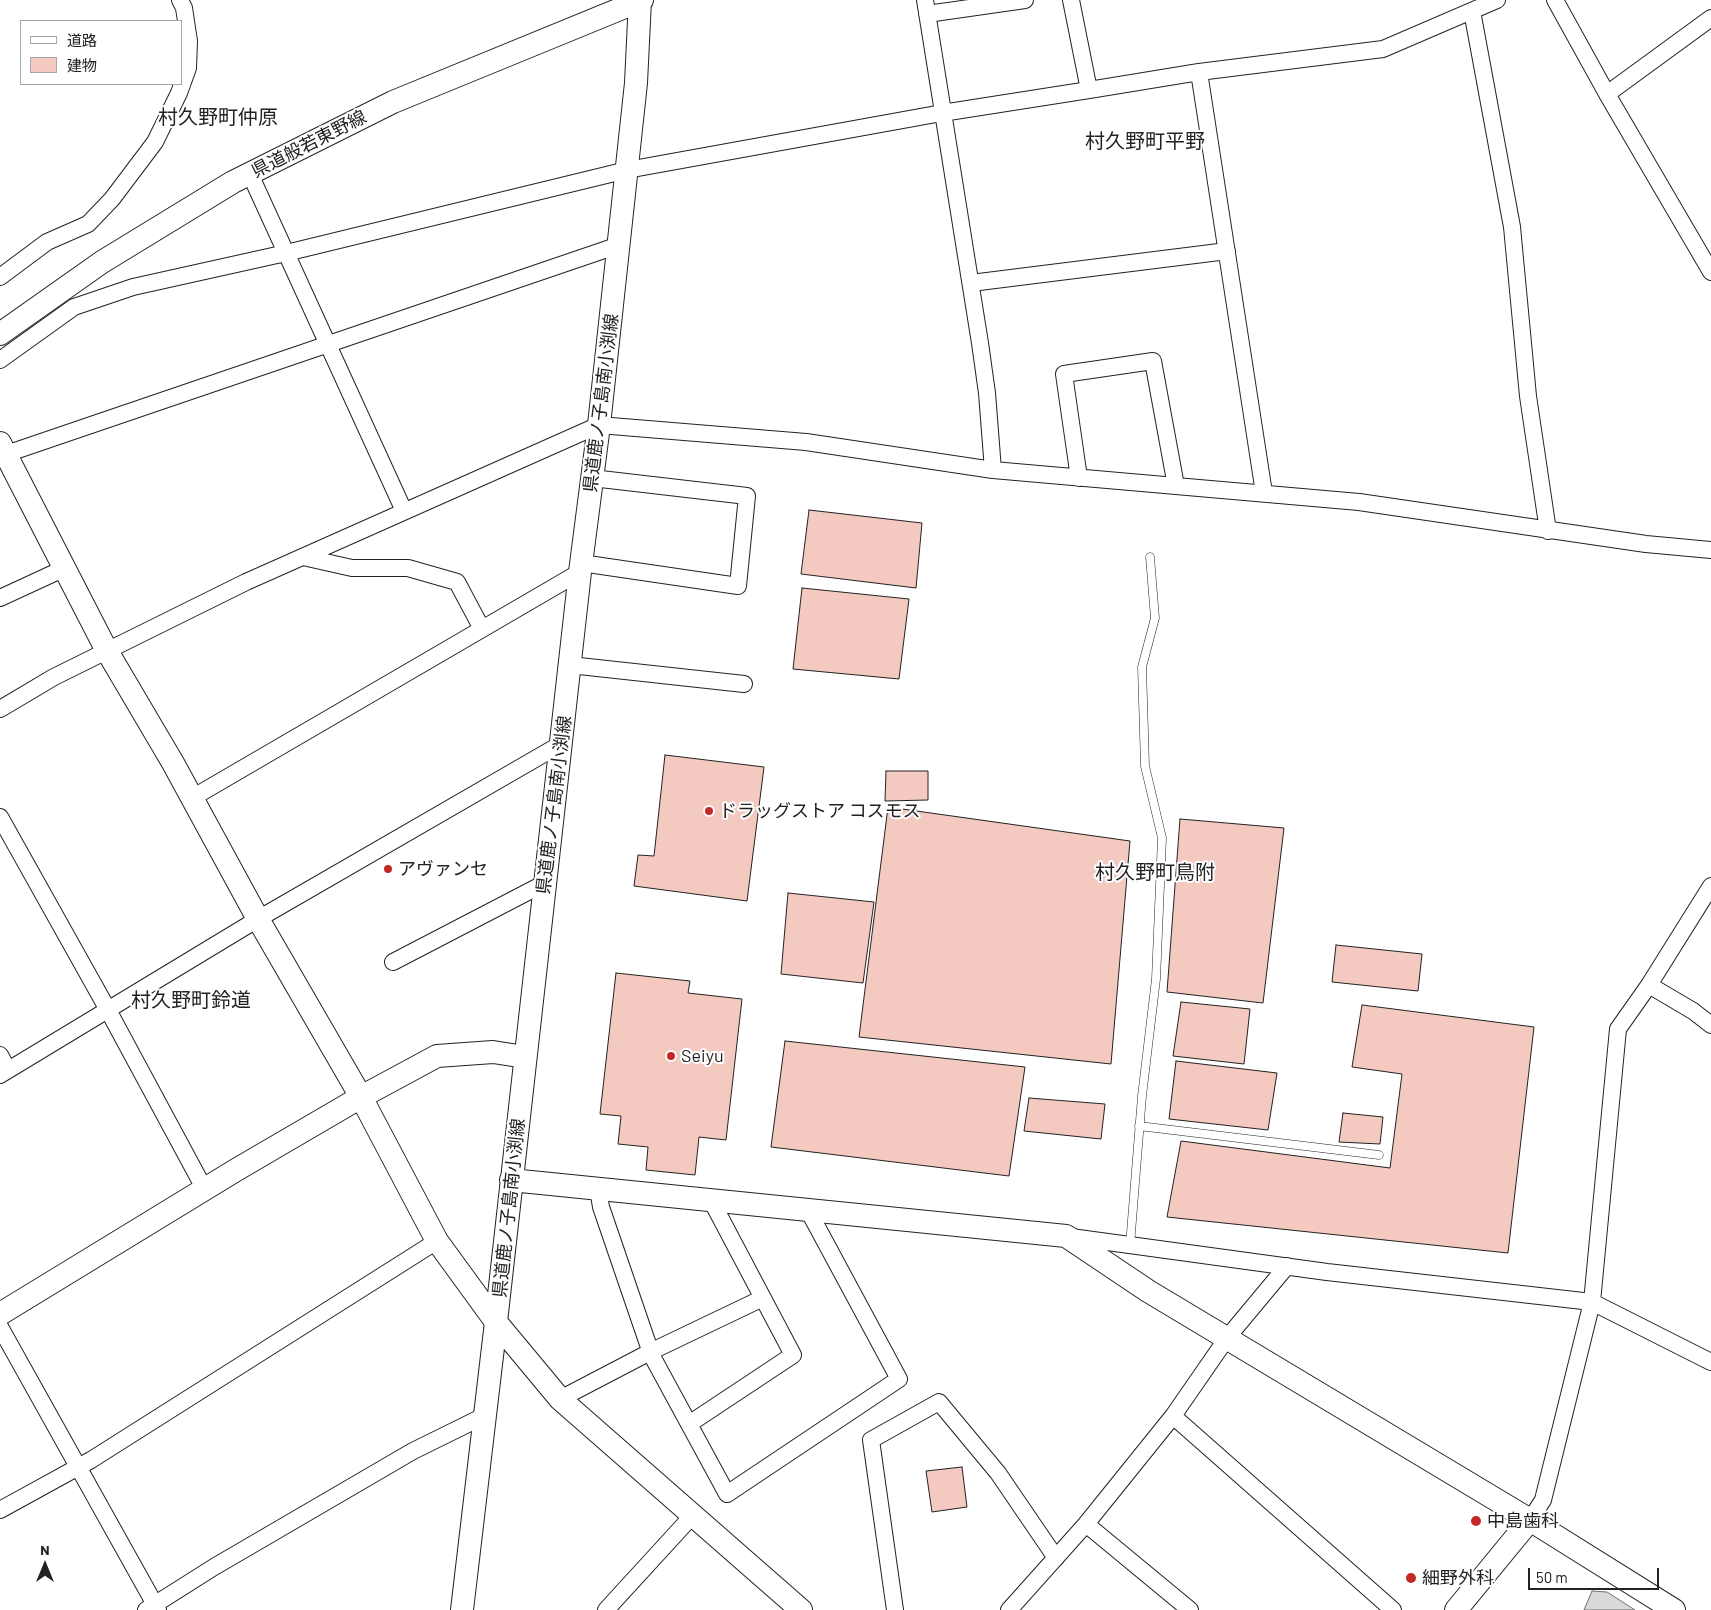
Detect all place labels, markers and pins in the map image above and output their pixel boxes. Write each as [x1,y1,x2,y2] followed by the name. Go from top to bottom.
[719,800,921,822] place label: ドラッグストア コスモス
[703,805,715,817] marker: ドラッグストア コスモス
[398,858,488,880] place label: アヴァンセ
[382,863,394,875] marker: アヴァンセ
[681,1045,724,1067] place label: Seiyu
[665,1050,677,1062] marker: Seiyu
[1487,1510,1559,1532] place label: 中島歯科
[1469,1514,1483,1528] marker: 中島歯科
[1422,1567,1494,1589] place label: 細野外科
[1404,1571,1418,1585] marker: 細野外科

